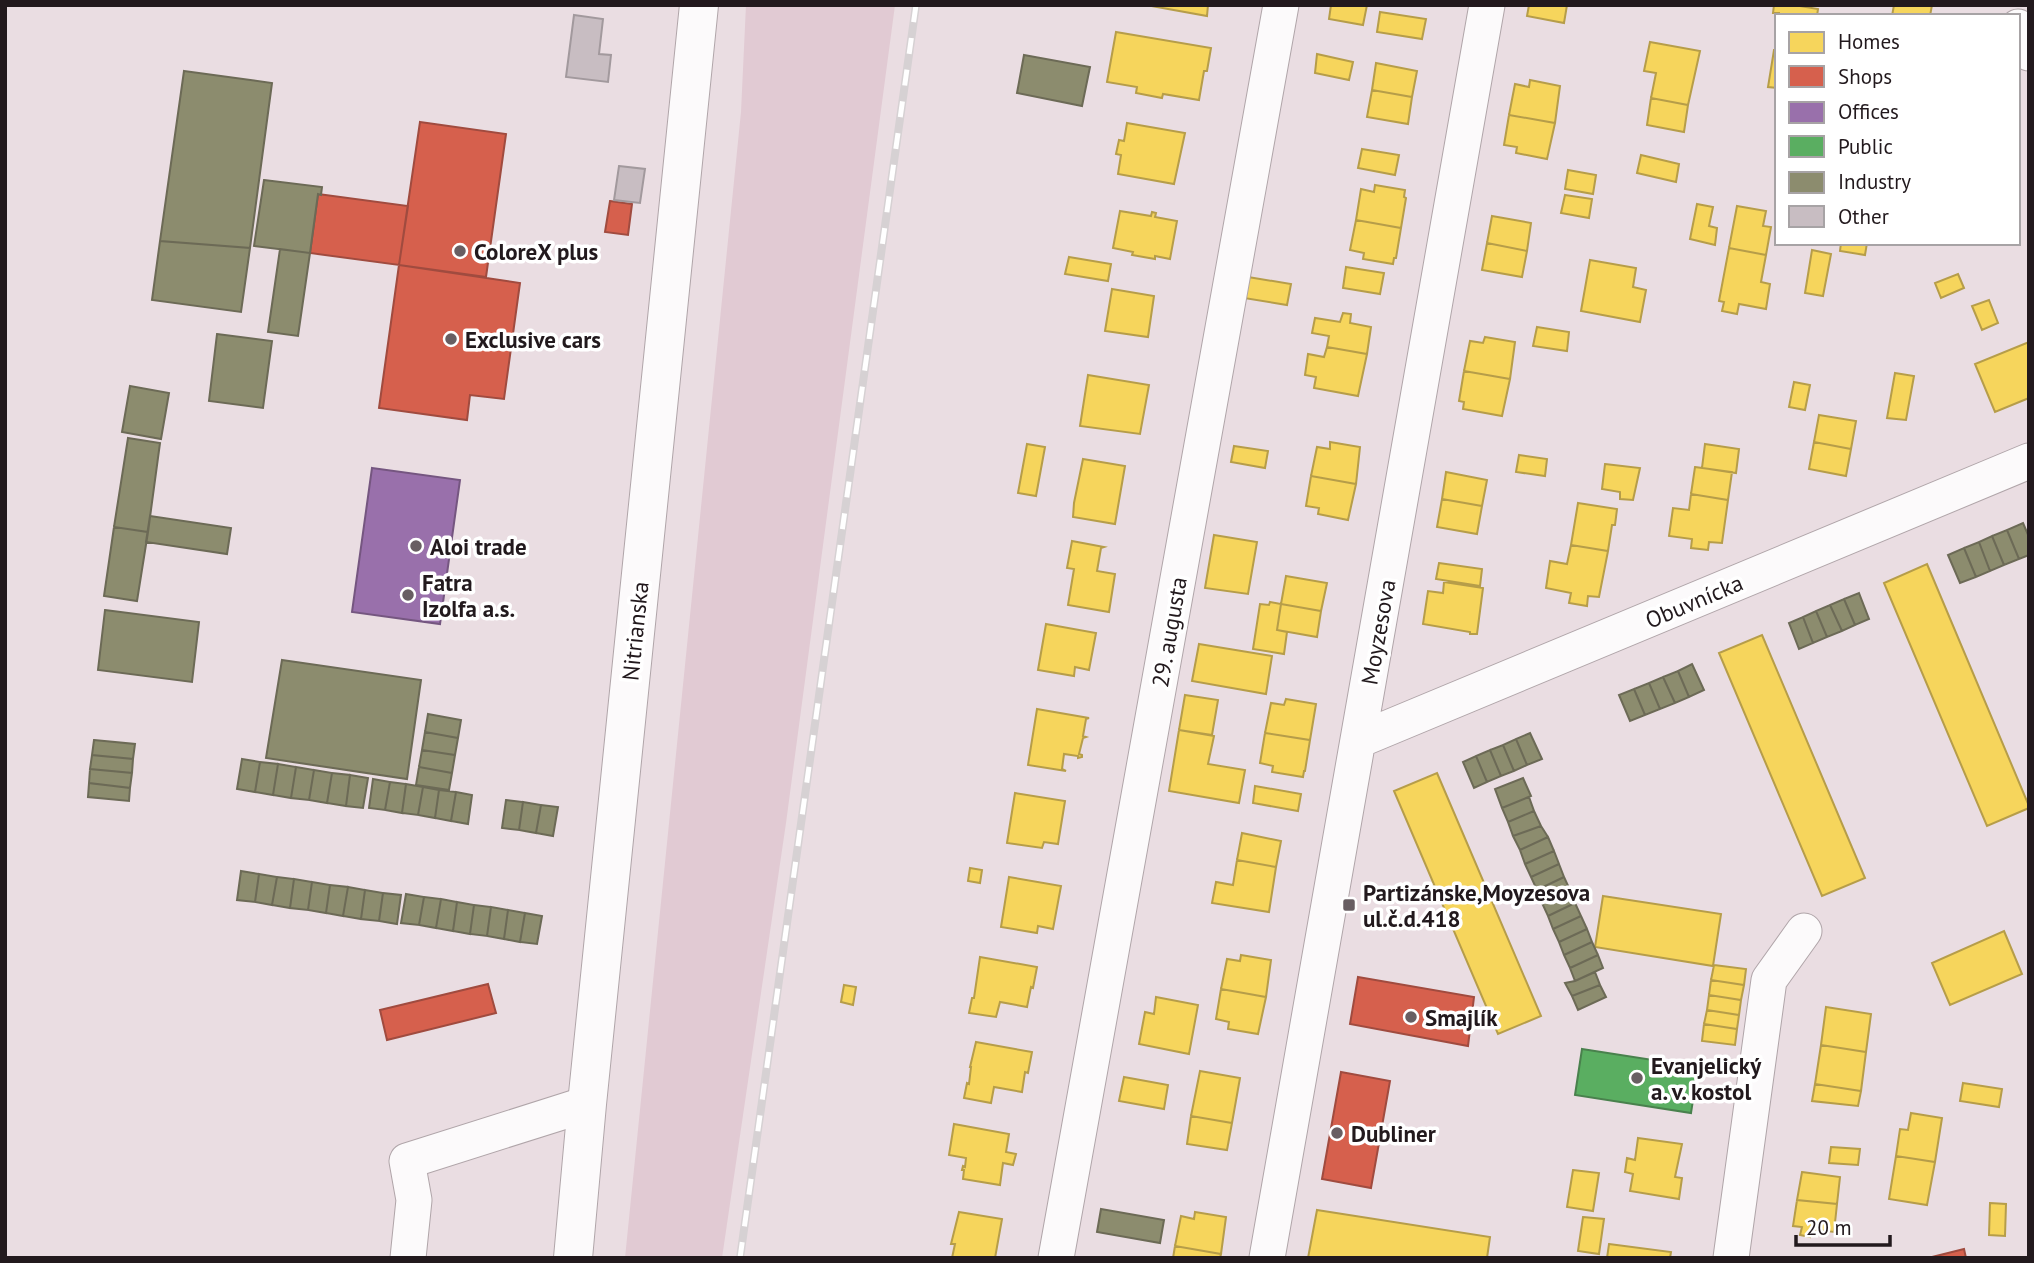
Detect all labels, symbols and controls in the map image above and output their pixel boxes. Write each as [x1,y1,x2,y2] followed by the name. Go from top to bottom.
[1775,14,2020,245] legend
[1838,28,1900,55] text: Homes
[1838,63,1892,90] text: Shops
[1838,98,1899,125] text: Offices
[1838,133,1893,160] text: Public
[1838,168,1911,195] text: Industry
[1838,203,1889,230] text: Other
[474,237,598,266] place label: ColoreX plus
[452,243,468,259] marker: ColoreX plus
[465,325,601,354] place label: Exclusive cars
[443,331,459,347] marker: Exclusive cars
[430,532,527,561] place label: Aloi trade
[408,538,424,554] marker: Aloi trade
[1641,567,1747,635] street label: Obuvnícka
[422,568,515,623] place label: Fatra Izolfa a.s.
[1145,574,1193,690] street label: 29. augusta
[1354,577,1402,687] street label: Moyzesova
[615,580,655,682] street label: Nitrianska
[400,587,416,603] marker: Fatra Izolfa a.s.
[1363,878,1590,933] place label: Partizánske,Moyzesova ul.č.d.418
[1341,897,1357,913] marker: Partizánske,Moyzesova ul.č.d.418
[1425,1003,1498,1032] place label: Smajlík
[1403,1009,1419,1025] marker: Smajlík
[1651,1051,1762,1106] place label: Evanjelický a. v. kostol
[1629,1070,1645,1086] marker: Evanjelický a. v. kostol
[1351,1119,1437,1148] place label: Dubliner
[1329,1125,1345,1141] marker: Dubliner
[1796,1204,1890,1248] scale bar
[1806,1214,1852,1241] text: 20 m

